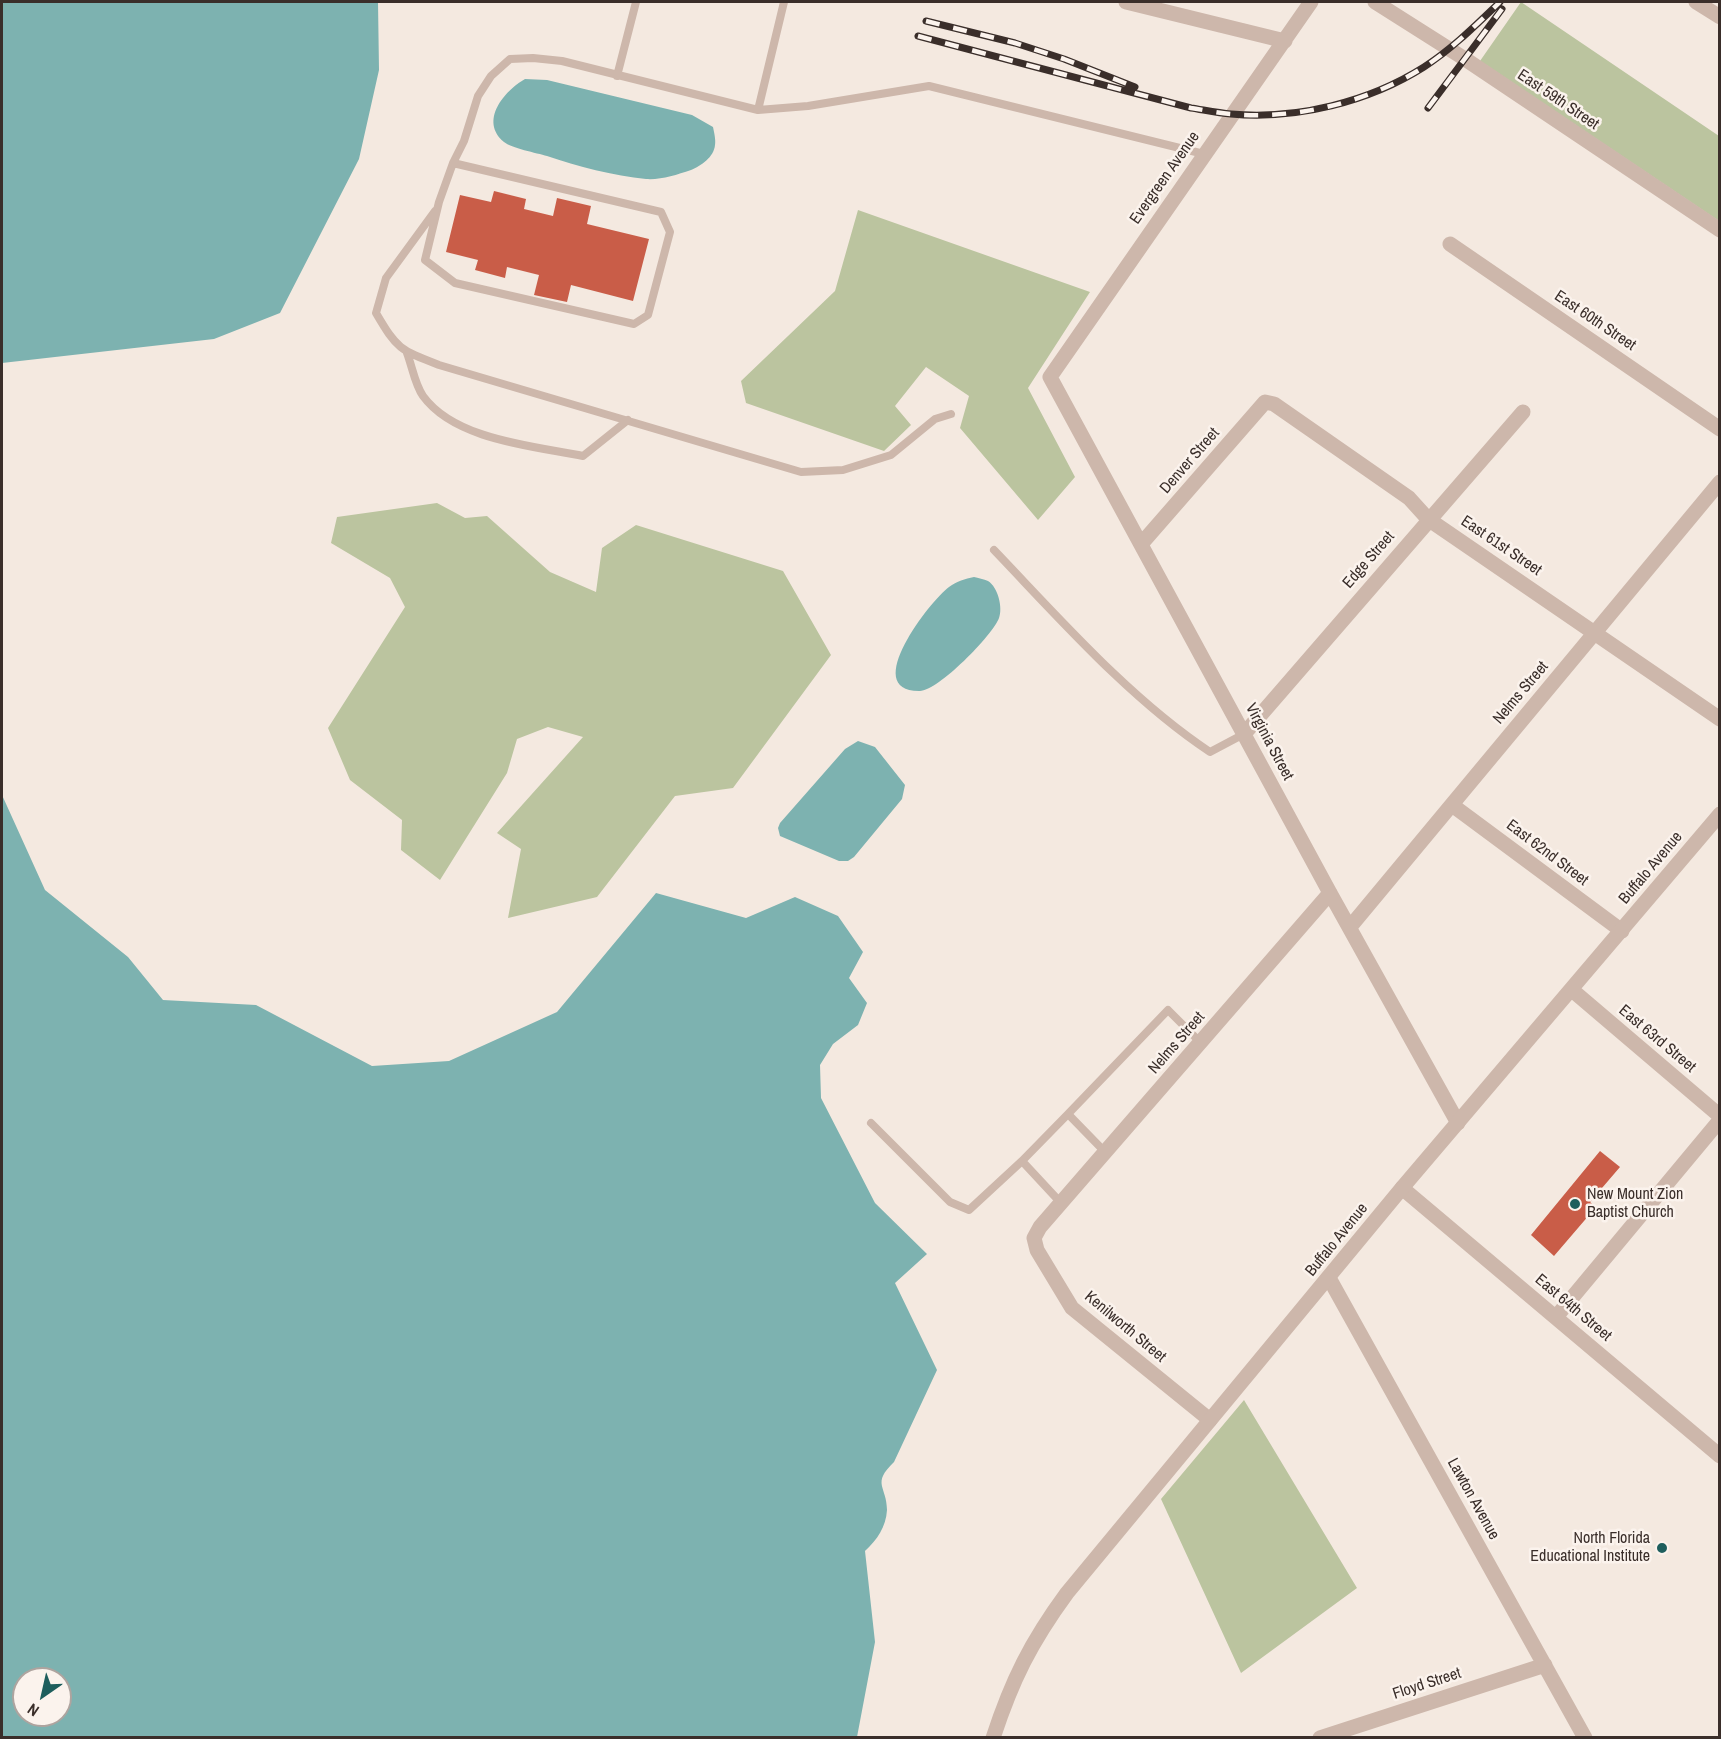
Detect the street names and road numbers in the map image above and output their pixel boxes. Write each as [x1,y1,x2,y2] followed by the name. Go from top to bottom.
[1514,66,1602,134] street label: East 59th Street
[1126,128,1204,228] street label: Evergreen Avenue
[1551,287,1639,355] street label: East 60th Street
[1156,424,1224,498] street label: Denver Street
[1457,512,1545,580] street label: East 61st Street
[1339,528,1399,592] street label: Edge Street
[1489,658,1553,728] street label: Nelms Street
[1241,700,1297,784] street label: Virginia Street
[1502,816,1592,890] street label: East 62nd Street
[1615,828,1687,908] street label: Buffalo Avenue
[1615,1001,1699,1077] street label: East 63rd Street
[1145,1008,1209,1078] street label: Nelms Street
[1302,1200,1372,1280] street label: Buffalo Avenue
[1531,1270,1615,1346] street label: East 64th Street
[1080,1287,1170,1367] street label: Kenilworth Street
[1443,1455,1503,1543] street label: Lawton Avenue
[1390,1664,1464,1704] street label: Floyd Street

